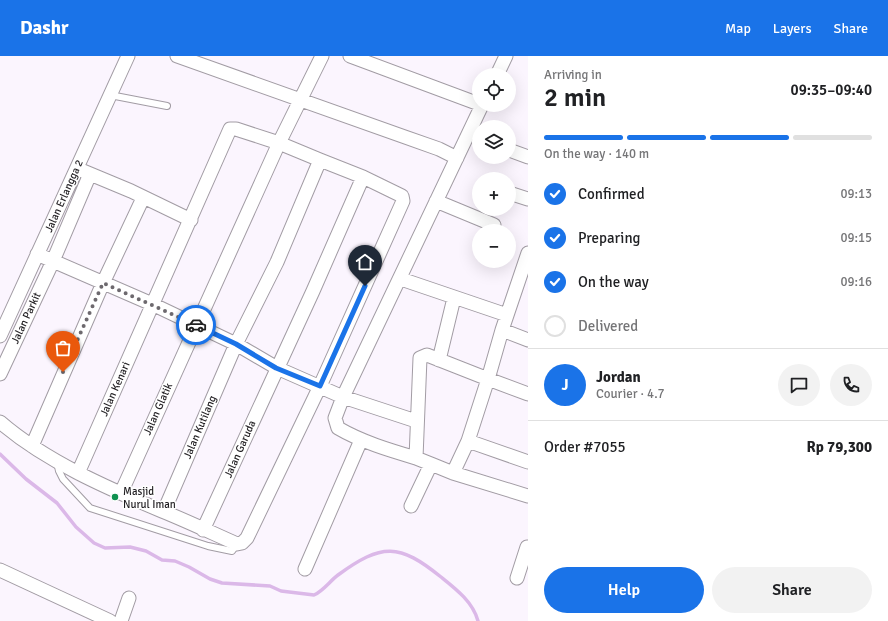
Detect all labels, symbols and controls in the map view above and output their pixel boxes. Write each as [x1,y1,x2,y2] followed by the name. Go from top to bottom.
[20,16,69,40] text: Dashr
[725,20,751,37] text: Map
[773,20,812,37] text: Layers
[834,20,868,37] text: Share
[544,67,602,83] text: Arriving in
[472,68,516,268] map controls
[472,68,516,112] button: locate
[791,81,872,99] text: 09:35–09:40
[544,82,606,114] text: 2 min
[472,120,516,164] button: layers
[544,146,649,162] text: On the way · 140 m
[42,158,86,234] street label: Jalan Erlangga 2
[472,172,516,216] button: +
[544,183,566,205] icon: check
[578,185,645,203] text: Confirmed
[840,186,872,202] text: 09:13
[472,224,516,268] button: −
[544,227,566,249] icon: check
[578,229,641,247] text: Preparing
[840,230,872,246] text: 09:15
[348,245,382,286] pin
[354,251,376,273] icon: home
[544,271,566,293] icon: check
[578,273,649,291] text: On the way
[840,274,872,290] text: 09:16
[8,290,44,346] street label: Jalan Parkit
[176,305,216,345] courier
[185,314,207,336] icon: car
[578,317,638,335] text: Delivered
[46,331,80,372] pin
[52,337,74,359] icon: bag
[97,360,133,418] street label: Jalan Kenari
[778,364,820,406] button: chat
[830,364,872,406] button: phone
[596,368,641,386] text: Jordan
[561,376,569,394] text: J
[141,380,175,437] street label: Jalan Glatik
[596,386,665,402] text: Courier · 4.7
[181,393,219,461] street label: Jalan Kutilang
[222,418,259,480] street label: Jalan Garuda
[544,438,626,456] text: Order #7055
[806,438,872,456] text: Rp 79,300
[123,485,176,511] place label: Masjid Nurul Iman
[110,492,120,502] marker: Masjid Nurul Iman
[544,567,704,613] button: Help
[712,567,872,613] button: Share

